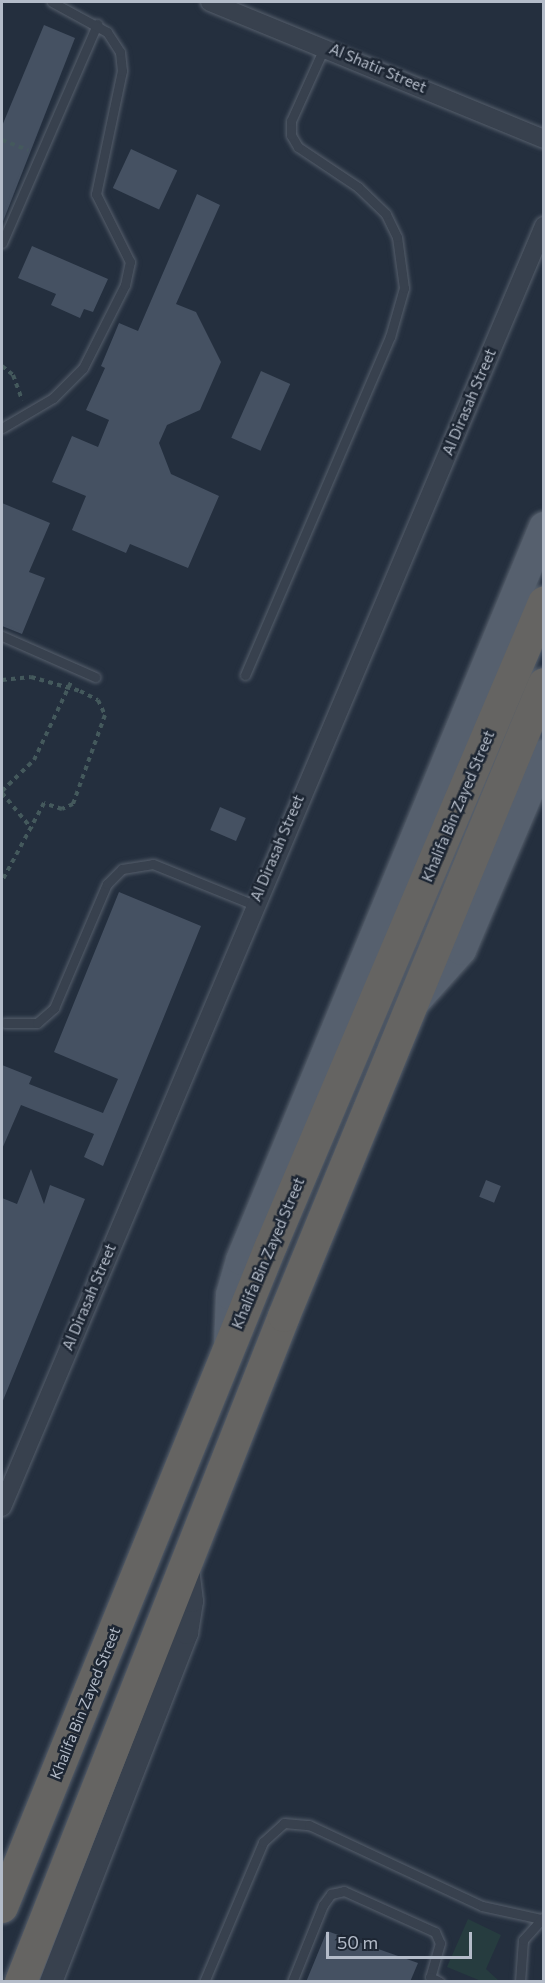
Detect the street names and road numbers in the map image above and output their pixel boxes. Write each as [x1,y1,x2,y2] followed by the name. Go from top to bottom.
[327,39,429,97] street label: Al Shatir Street
[438,346,500,458] street label: Al Dirasah Street
[418,728,498,884] street label: Khalifa Bin Zayed Street
[246,792,308,904] street label: Al Dirasah Street
[228,1175,308,1331] street label: Khalifa Bin Zayed Street
[58,1241,120,1353] street label: Al Dirasah Street
[46,1624,124,1782] street label: Khalifa Bin Zayed Street

